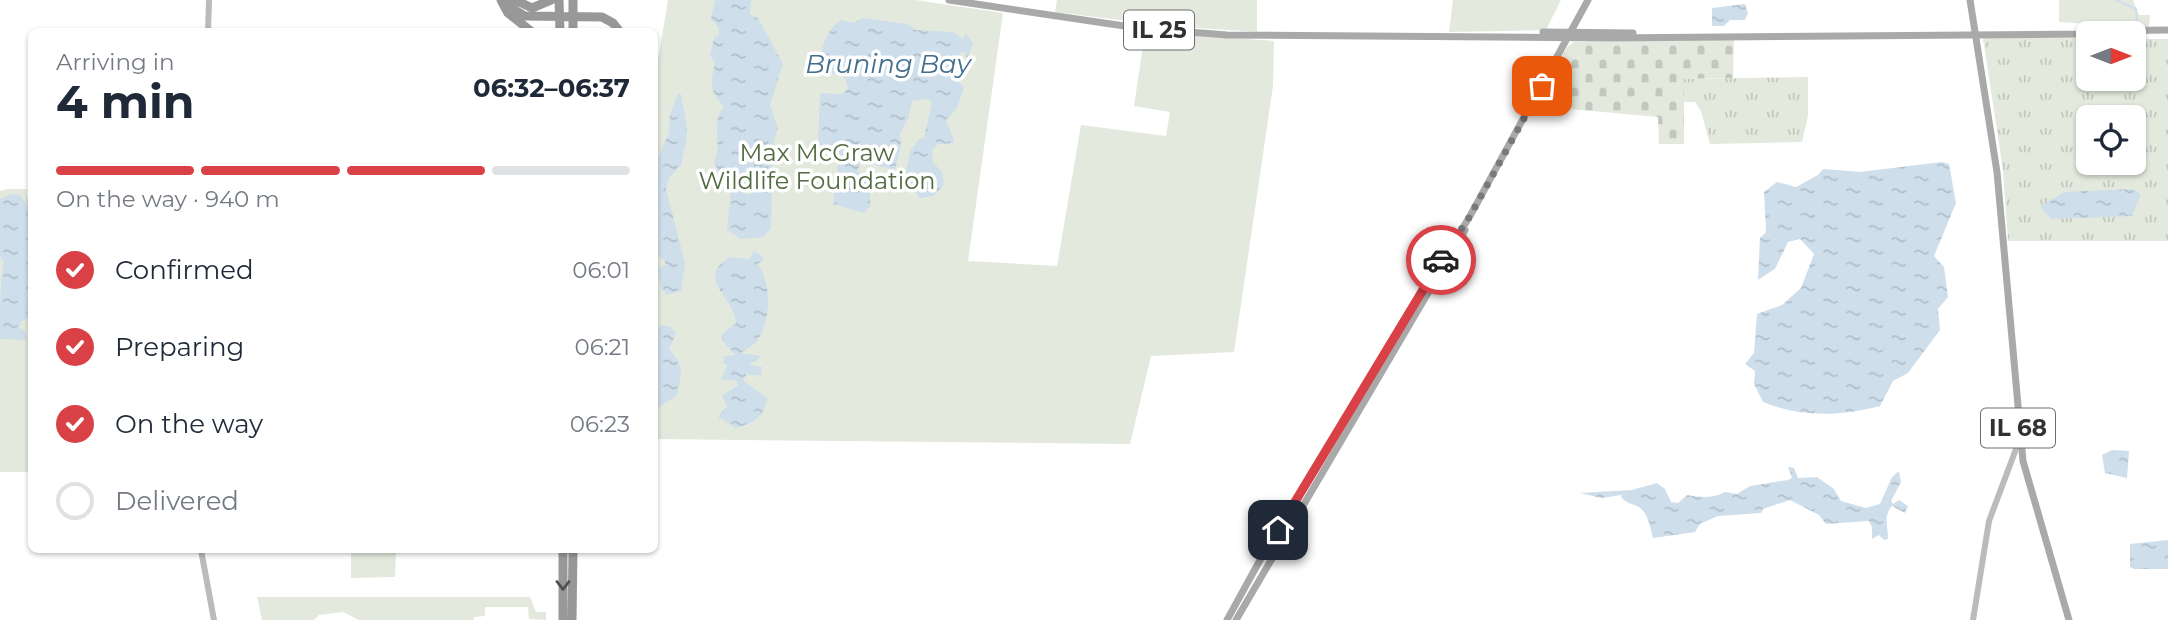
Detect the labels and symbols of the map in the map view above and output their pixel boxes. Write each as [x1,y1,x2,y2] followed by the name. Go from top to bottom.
[1124,10,1194,50] road number: IL 25
[2076,21,2146,91] north arrow
[805,48,973,80] water label: Bruning Bay
[1512,56,1572,116] pin
[698,138,936,195] park label: Max McGraw Wildlife Foundation
[1406,225,1476,295] courier
[1981,408,2055,448] road number: IL 68
[1248,500,1308,560] pin
[555,580,571,591] one-way arrow

